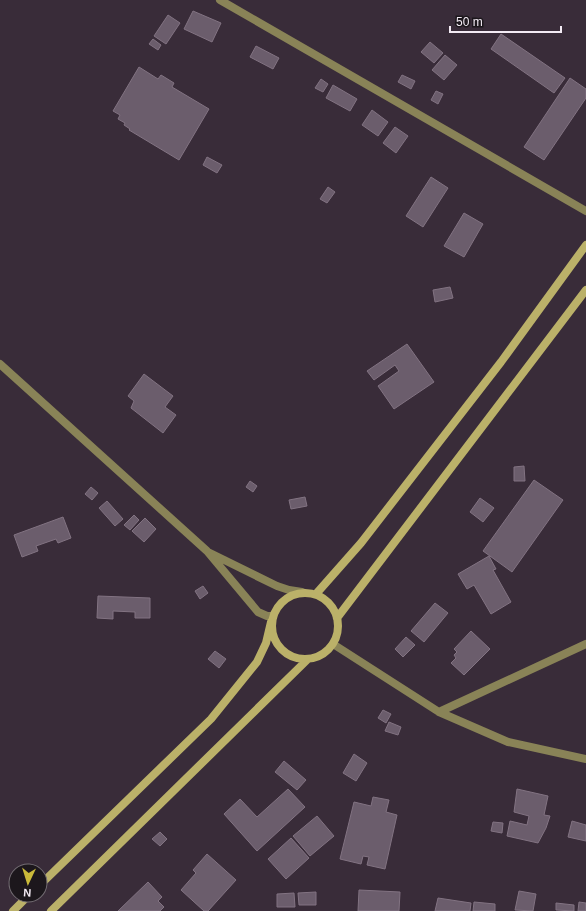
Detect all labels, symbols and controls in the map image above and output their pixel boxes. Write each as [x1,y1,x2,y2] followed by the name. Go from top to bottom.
[450,8,561,34] scale bar
[456,15,483,29] text: 50 m
[8,863,48,903] north arrow
[23,887,32,899] text: N

